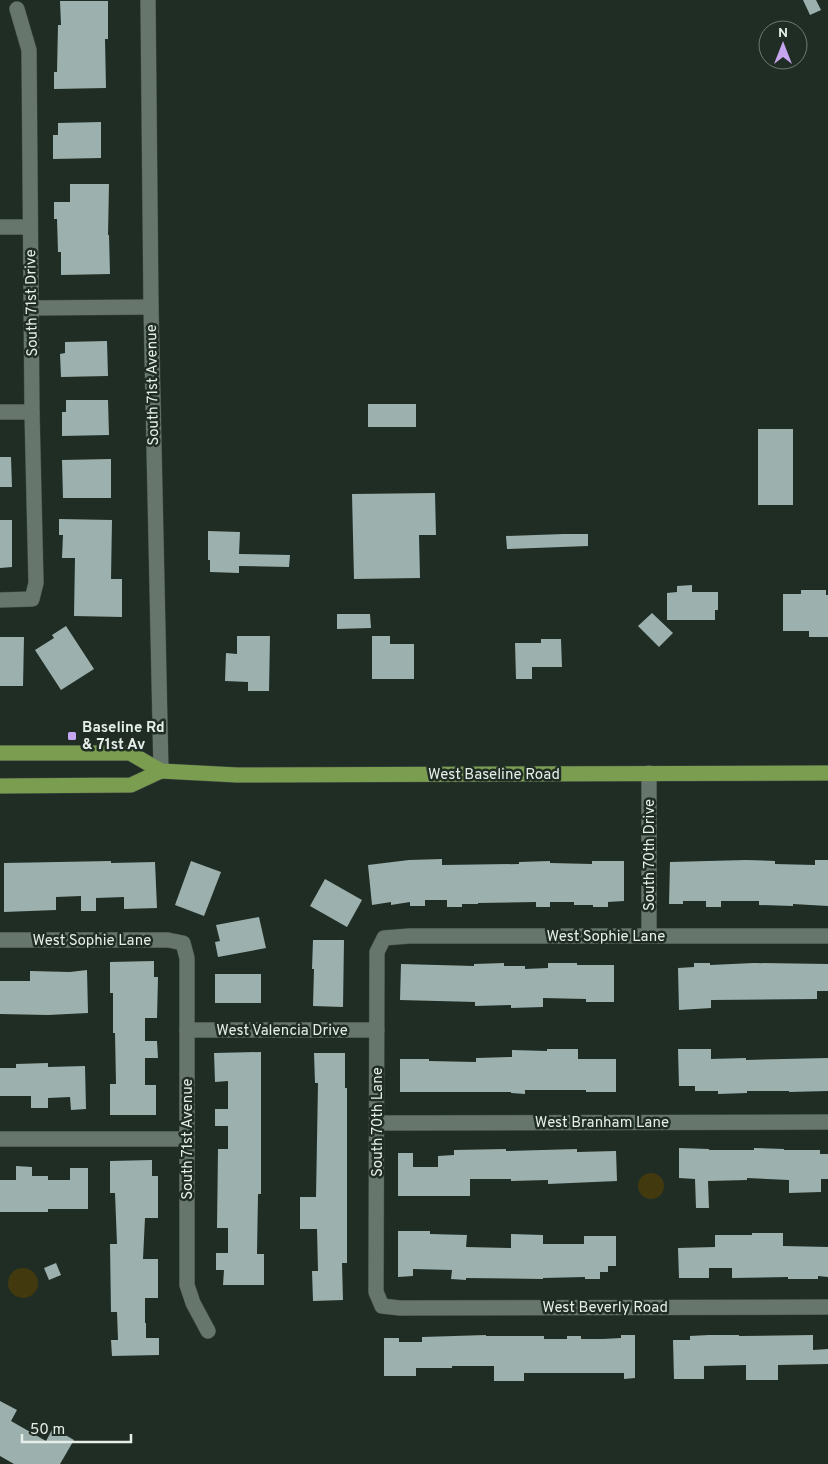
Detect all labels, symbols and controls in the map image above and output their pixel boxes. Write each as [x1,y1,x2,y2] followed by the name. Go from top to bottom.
[758,20,808,70] north arrow
[778,25,788,42] text: N
[22,249,43,357] street label: South 71st Drive
[143,324,164,446] street label: South 71st Avenue
[82,719,165,755] place label: Baseline Rd & 71st Av
[66,730,78,742] marker: Baseline Rd & 71st Av
[428,766,560,785] street label: West Baseline Road
[641,799,660,911] street label: South 70th Drive
[547,928,665,947] street label: West Sophie Lane
[33,932,151,951] street label: West Sophie Lane
[216,1022,348,1041] street label: West Valencia Drive
[369,1067,388,1177] street label: South 70th Lane
[179,1078,198,1200] street label: South 71st Avenue
[535,1114,669,1133] street label: West Branham Lane
[542,1299,668,1318] street label: West Beverly Road
[22,1412,131,1444] scale bar
[30,1421,65,1440] text: 50 m

